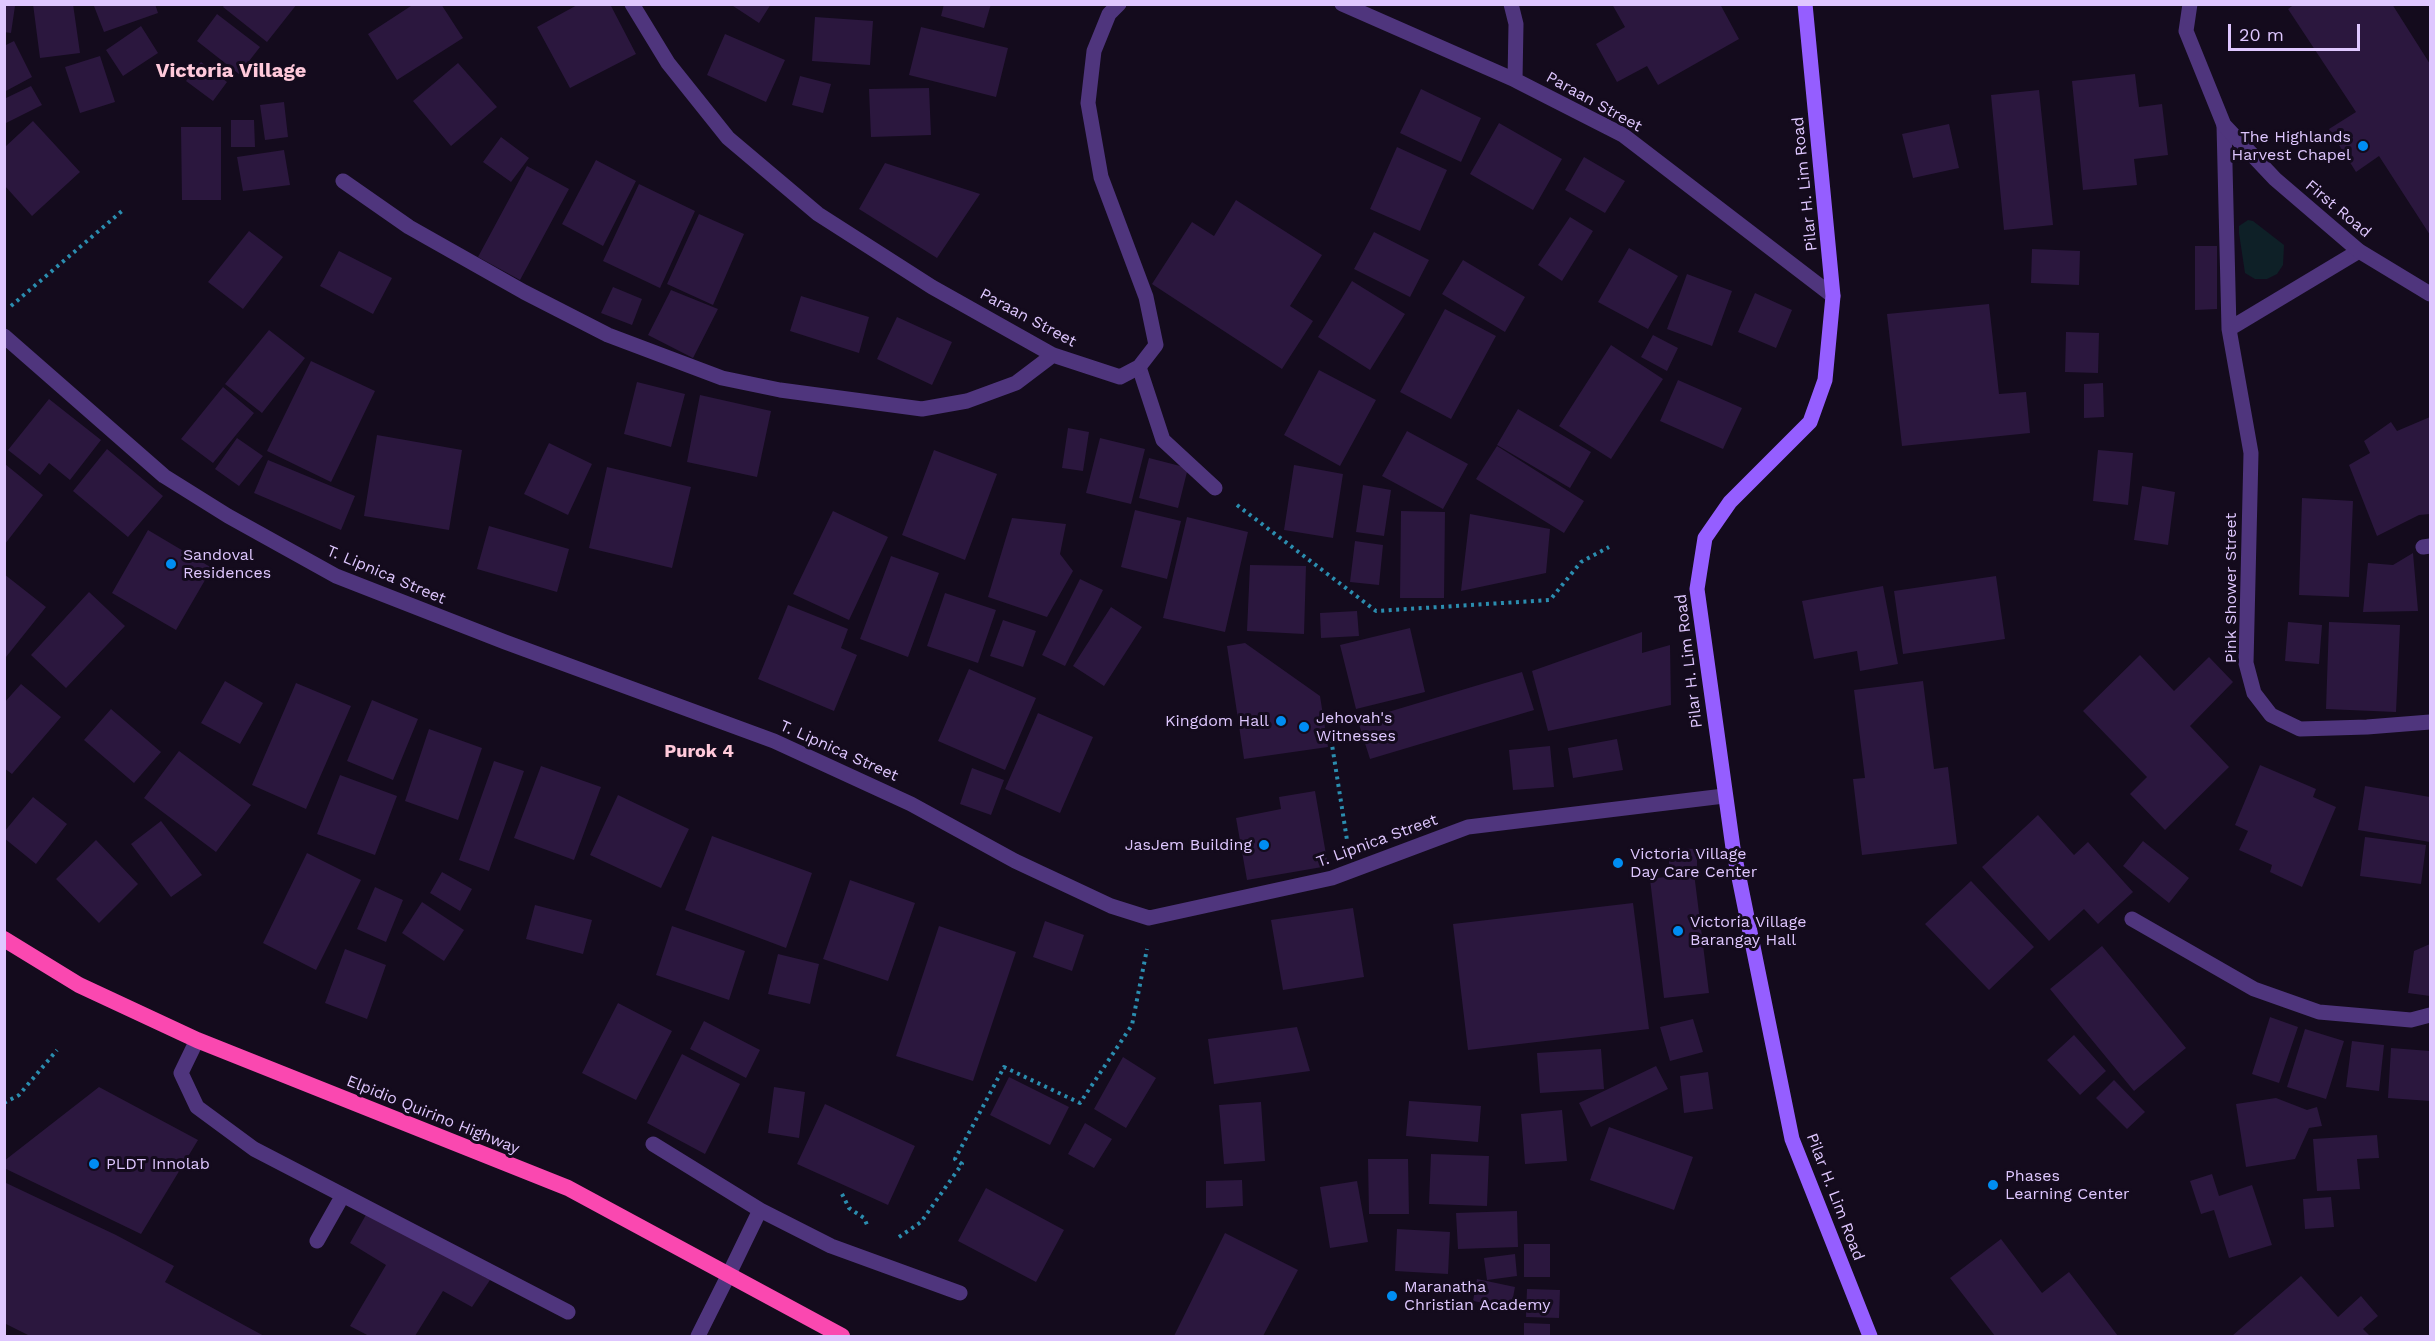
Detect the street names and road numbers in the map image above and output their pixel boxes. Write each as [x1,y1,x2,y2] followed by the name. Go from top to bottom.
[1543,68,1645,136] street label: Paraan Street
[1788,116,1822,252] street label: Pilar H. Lim Road
[2301,176,2375,242] street label: First Road
[976,284,1080,352] street label: Paraan Street
[2221,513,2241,663] street label: Pink Shower Street
[324,541,448,609] street label: T. Lipnica Street
[1671,593,1707,729] street label: Pilar H. Lim Road
[777,716,901,786] street label: T. Lipnica Street
[1314,810,1440,872] street label: T. Lipnica Street
[344,1071,522,1159] street label: Elpidio Quirino Highway
[1802,1131,1868,1263] street label: Pilar H. Lim Road

